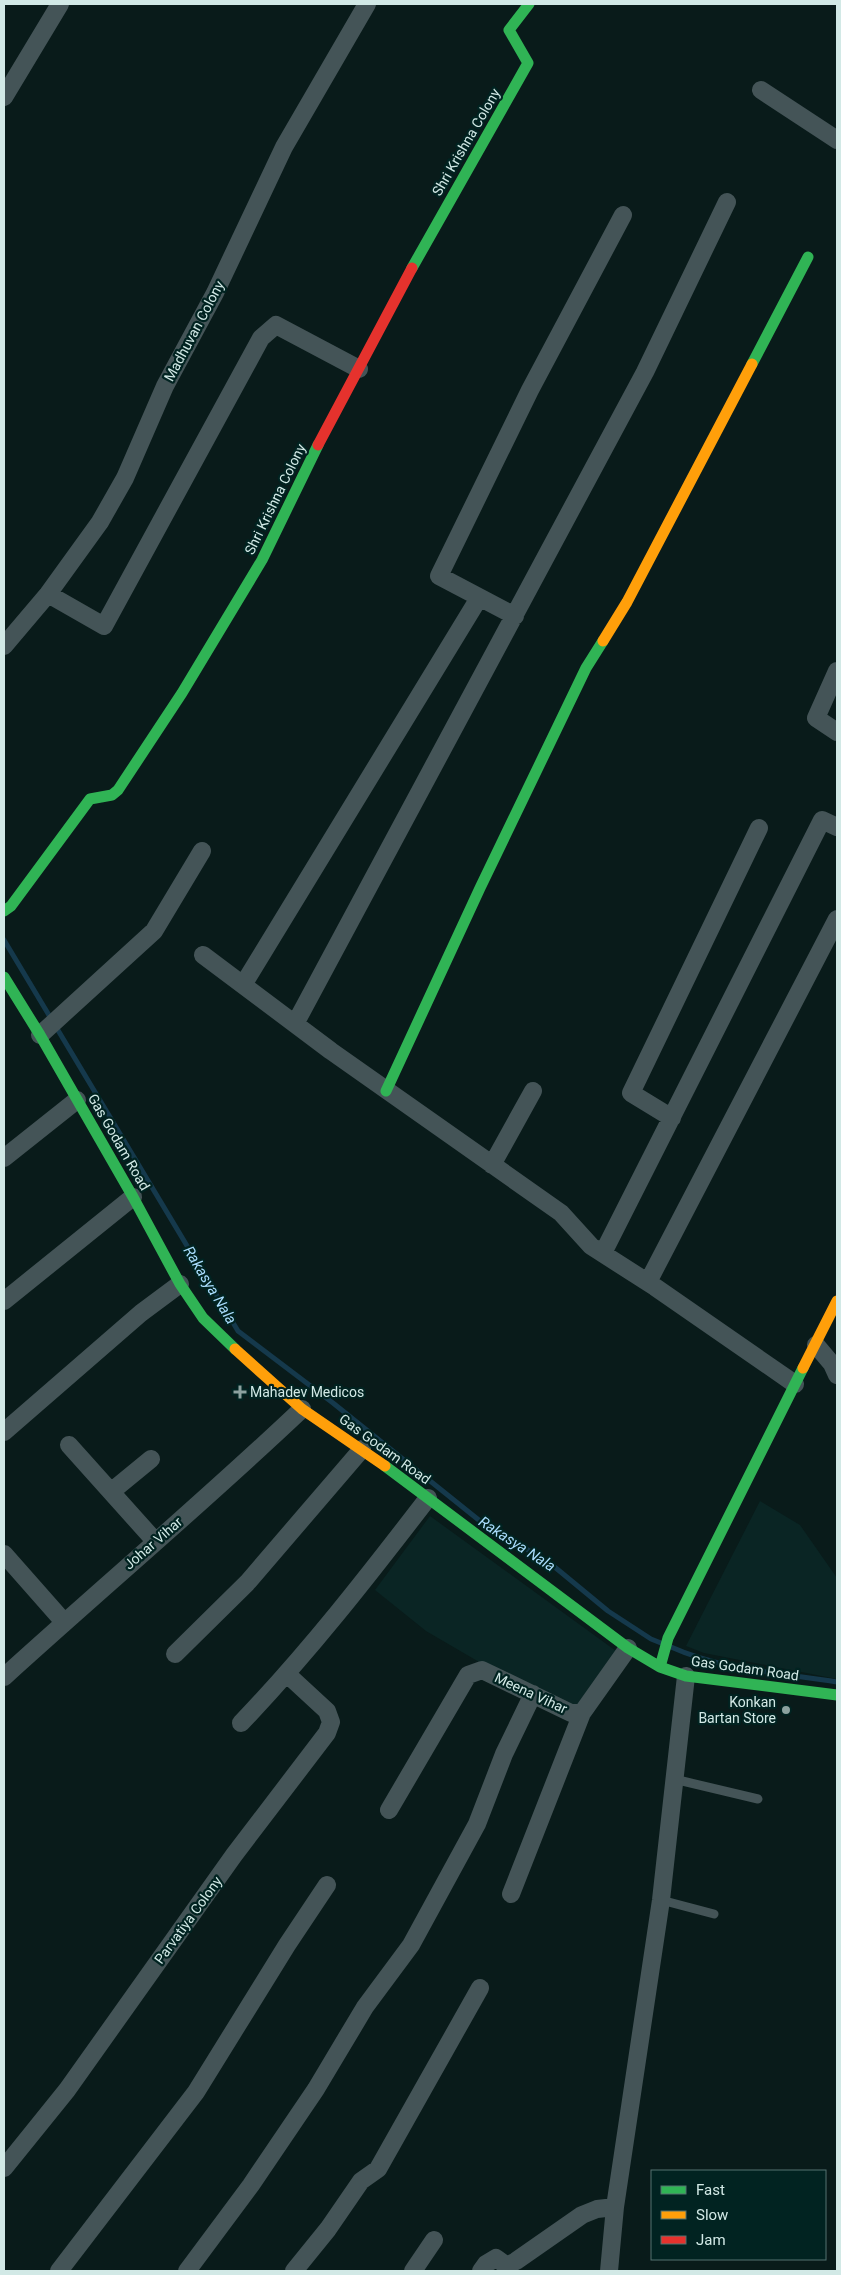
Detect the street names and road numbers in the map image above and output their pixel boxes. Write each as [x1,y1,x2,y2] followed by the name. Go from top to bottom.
[429,85,503,198] street label: Shri Krishna Colony
[161,278,227,384] street label: Madhuvan Colony
[241,441,309,557] street label: Shri Krishna Colony
[85,1091,153,1193] street label: Gas Godam Road
[336,1411,434,1487] street label: Gas Godam Road
[121,1513,185,1573] street label: Johar Vihar
[690,1653,800,1683] street label: Gas Godam Road
[492,1669,570,1717] street label: Meena Vihar
[151,1873,225,1967] street label: Parvatiya Colony

